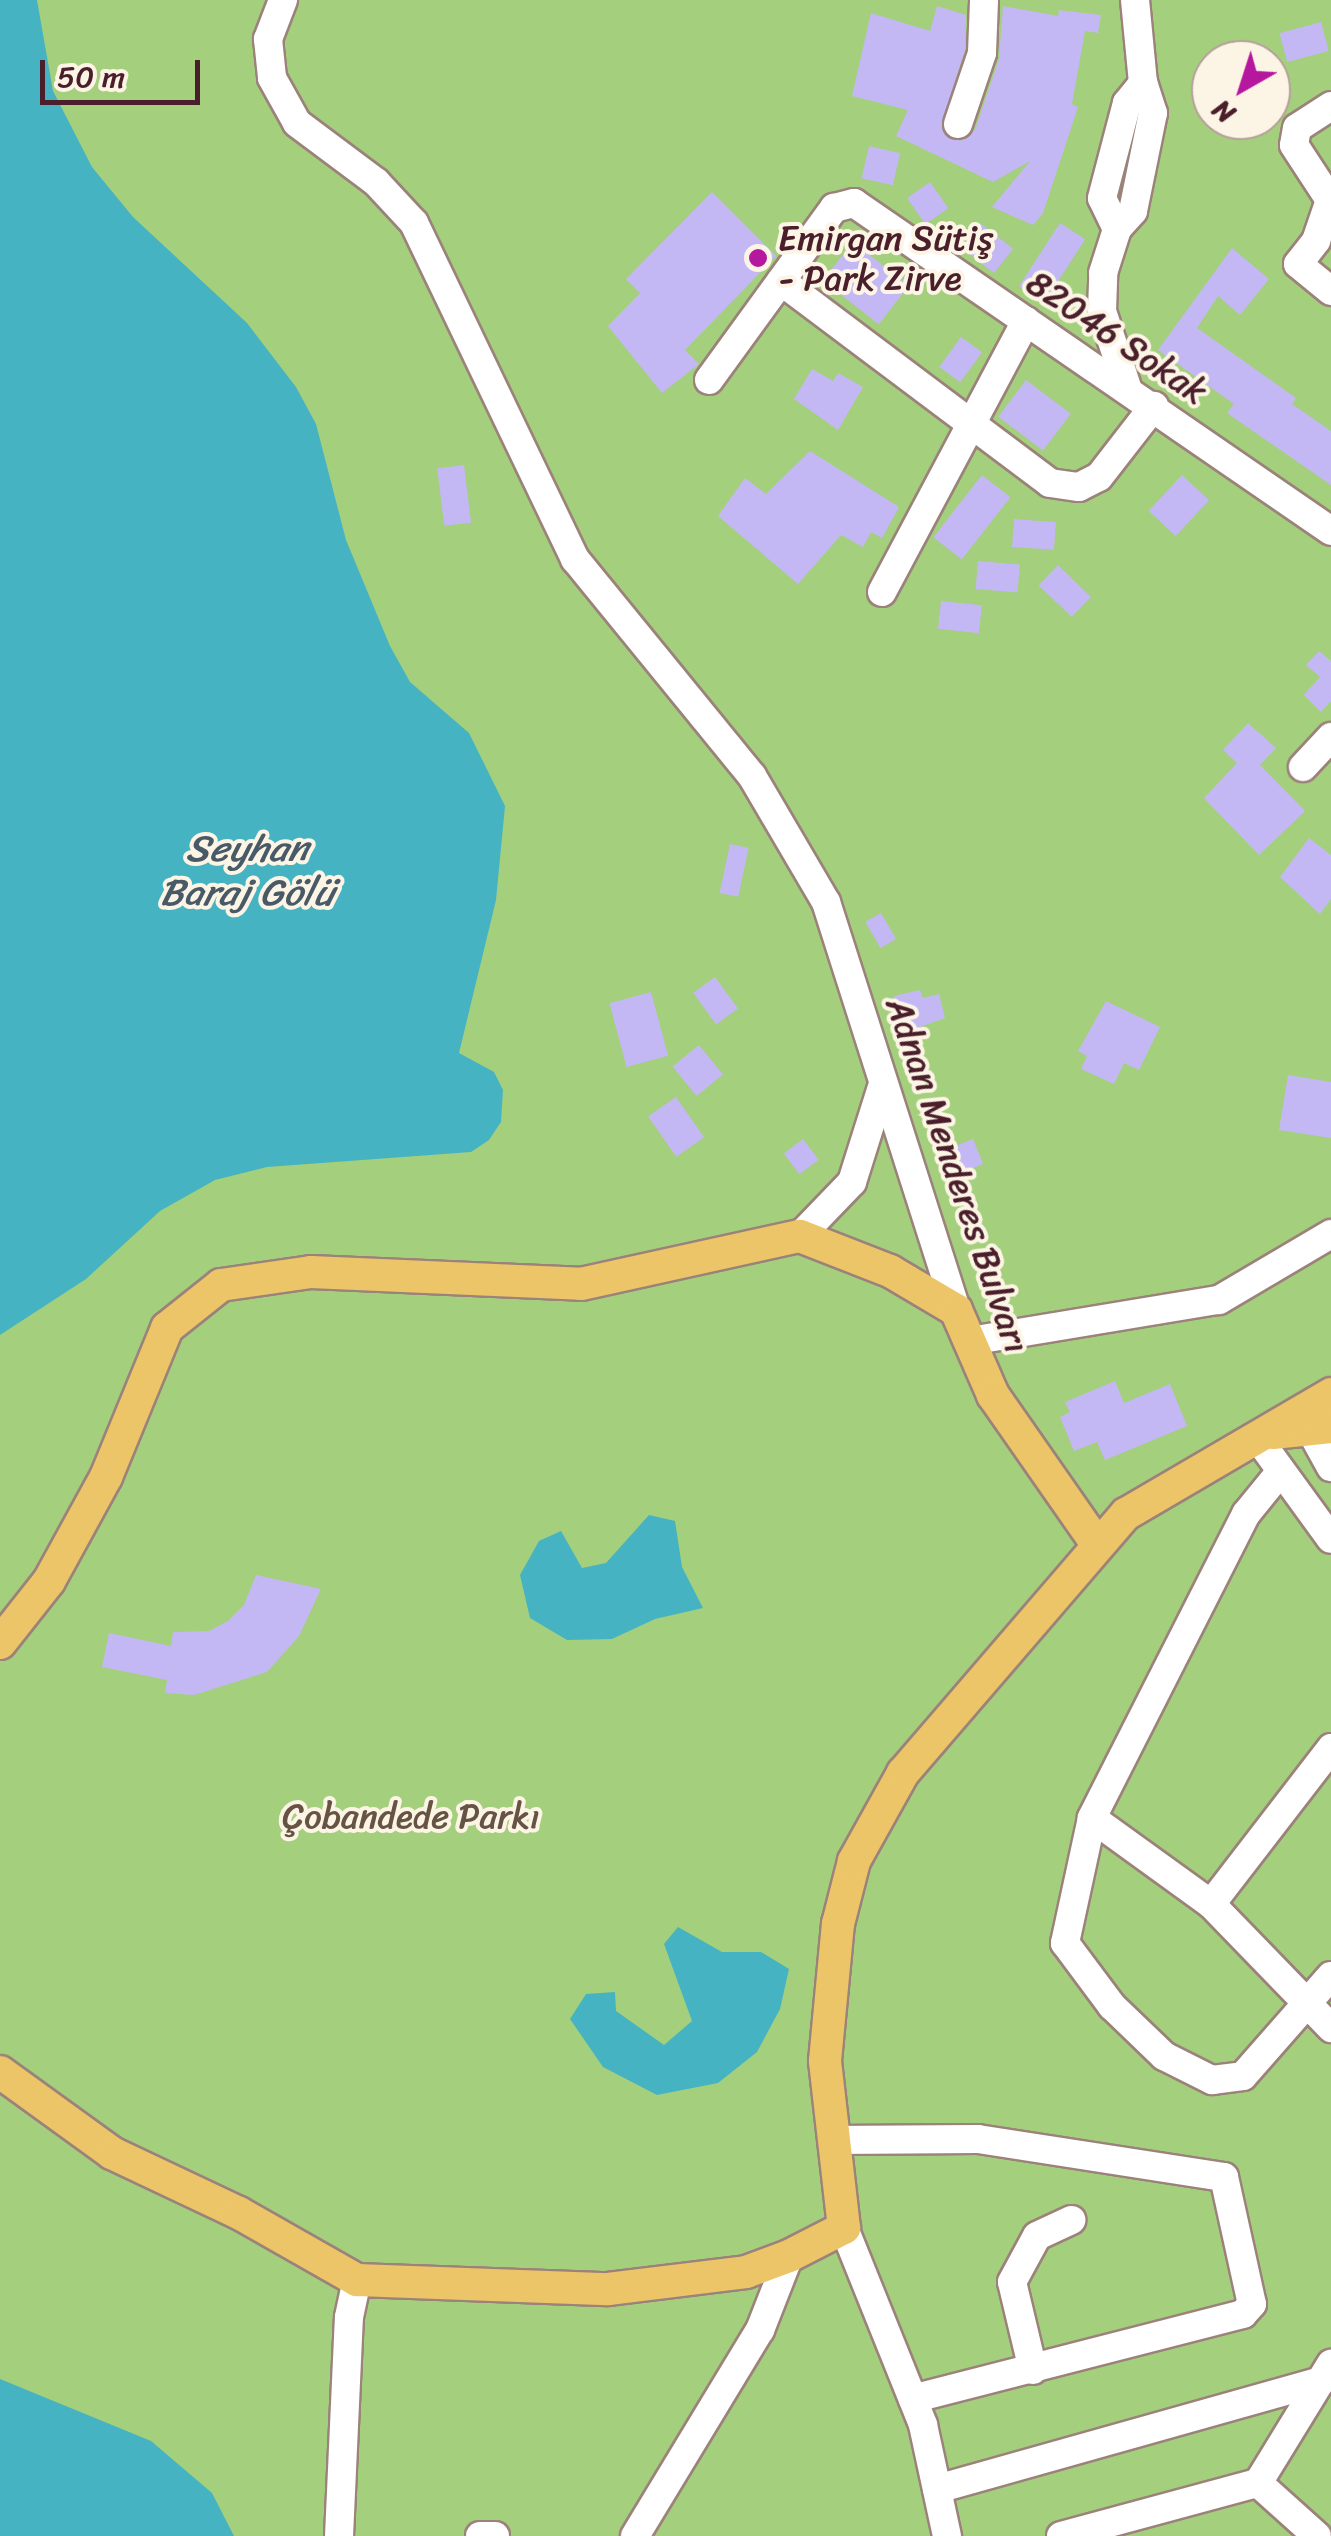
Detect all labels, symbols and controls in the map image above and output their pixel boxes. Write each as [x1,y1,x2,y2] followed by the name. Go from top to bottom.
[45,40,205,102] scale bar
[1191,40,1291,140] north arrow
[57,50,125,104] text: 50 m
[1200,87,1246,137] text: N
[778,217,993,299] place label: Emirgan Sütiş - Park Zirve
[747,247,769,269] marker: Emirgan Sütiş - Park Zirve
[1019,261,1215,413] street label: 82046 Sokak
[160,826,334,916] water label: Seyhan Baraj Gölü
[877,992,1039,1358] street label: Adnan Menderes Bulvarı
[282,1795,540,1837] park label: Çobandede Parkı

